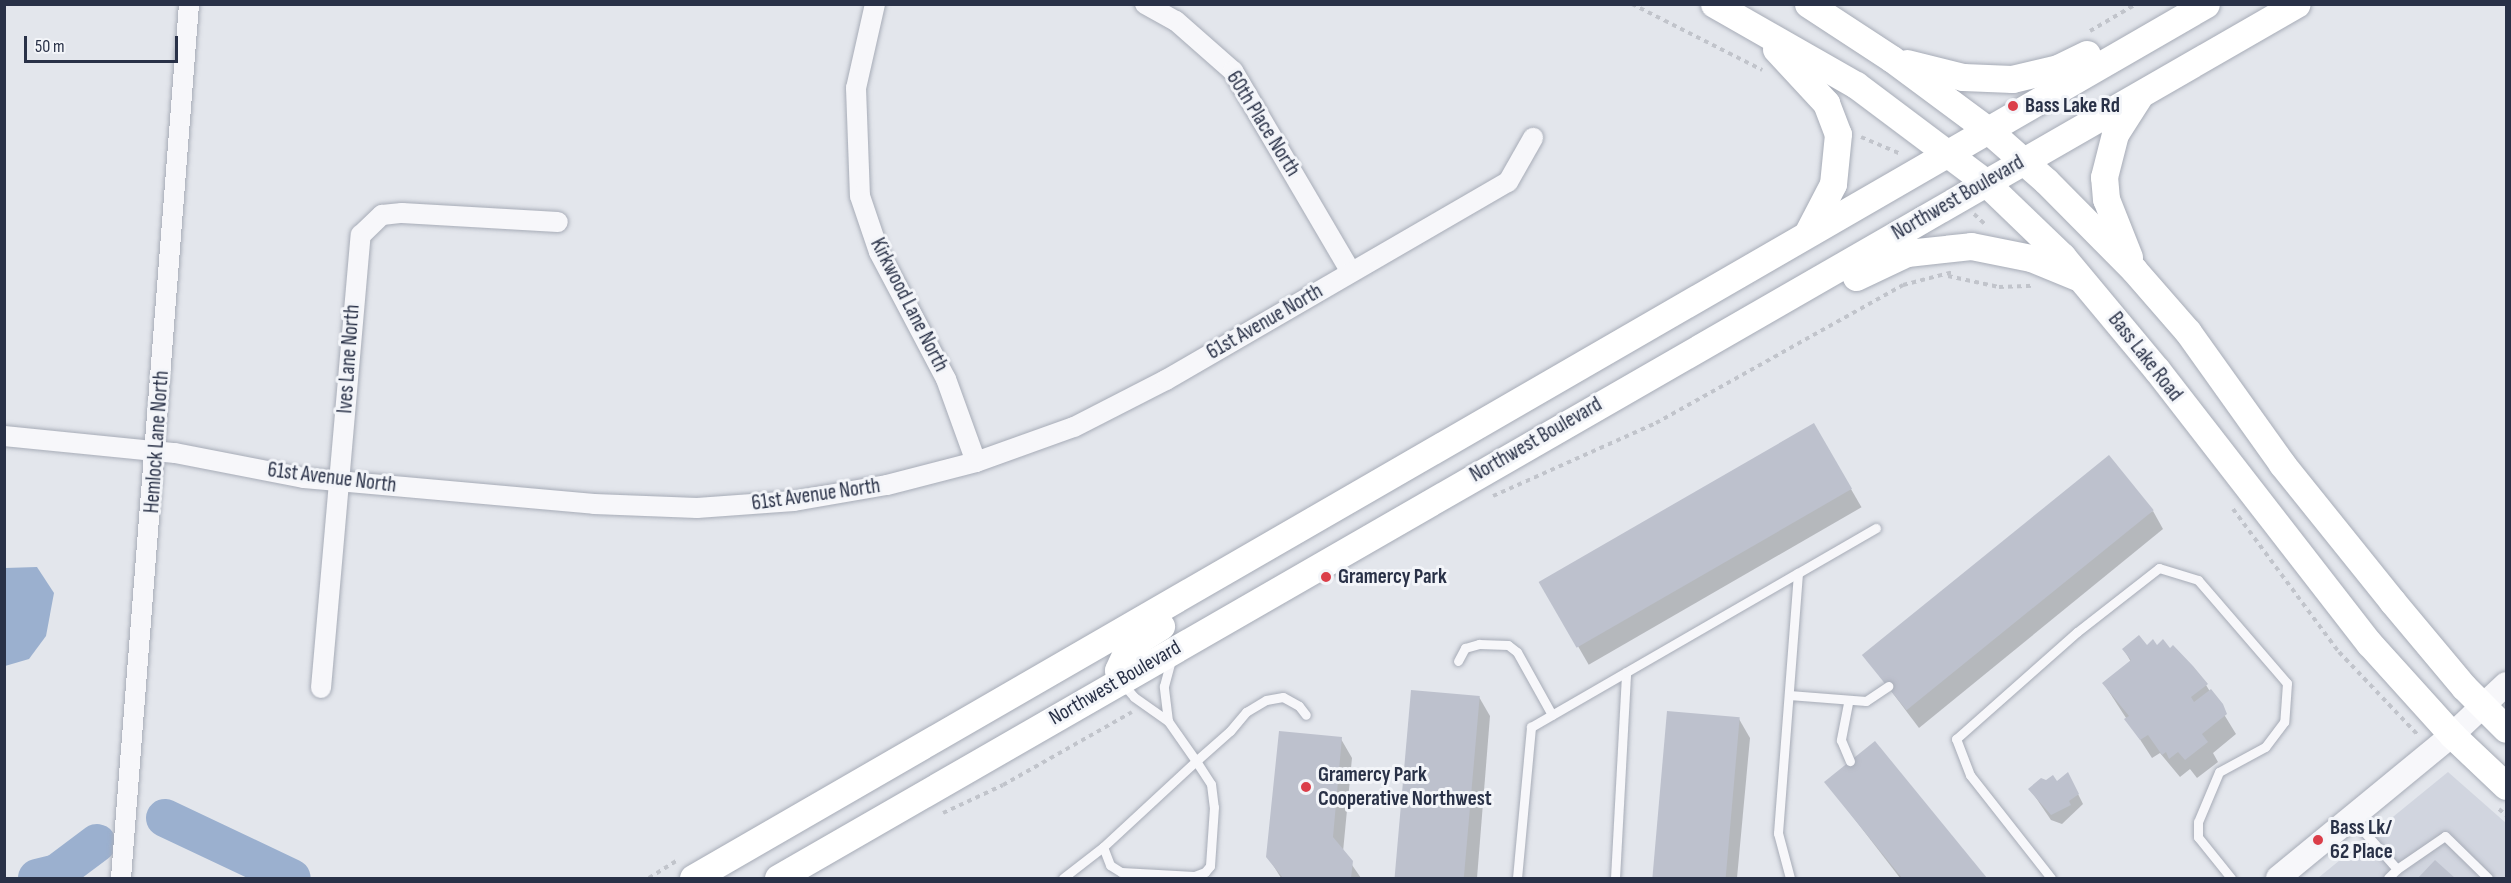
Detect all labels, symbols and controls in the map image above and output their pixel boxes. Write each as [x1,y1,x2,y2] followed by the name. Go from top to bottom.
[27,24,182,62] scale bar
[35,36,65,57] text: 50 m
[1221,67,1305,181] street label: 60th Place North
[2025,93,2120,119] place label: Bass Lake Rd
[2006,99,2020,113] marker: Bass Lake Rd
[1888,150,2028,246] street label: Northwest Boulevard
[865,234,953,376] street label: Kirkwood Lane North
[1203,279,1327,365] street label: 61st Avenue North
[333,304,365,414] street label: Ives Lane North
[2102,307,2188,407] street label: Bass Lake Road
[139,370,175,514] street label: Hemlock Lane North
[1466,392,1606,488] street label: Northwest Boulevard
[266,458,398,498] street label: 61st Avenue North
[750,474,882,516] street label: 61st Avenue North
[1338,564,1447,590] place label: Gramercy Park
[1319,570,1333,584] marker: Gramercy Park
[1045,635,1185,731] street label: Northwest Boulevard
[1318,762,1492,812] place label: Gramercy Park Cooperative Northwest
[1299,780,1313,794] marker: Gramercy Park Cooperative Northwest
[2330,815,2393,865] place label: Bass Lk/ 62 Place
[2311,833,2325,847] marker: Bass Lk/ 62 Place

